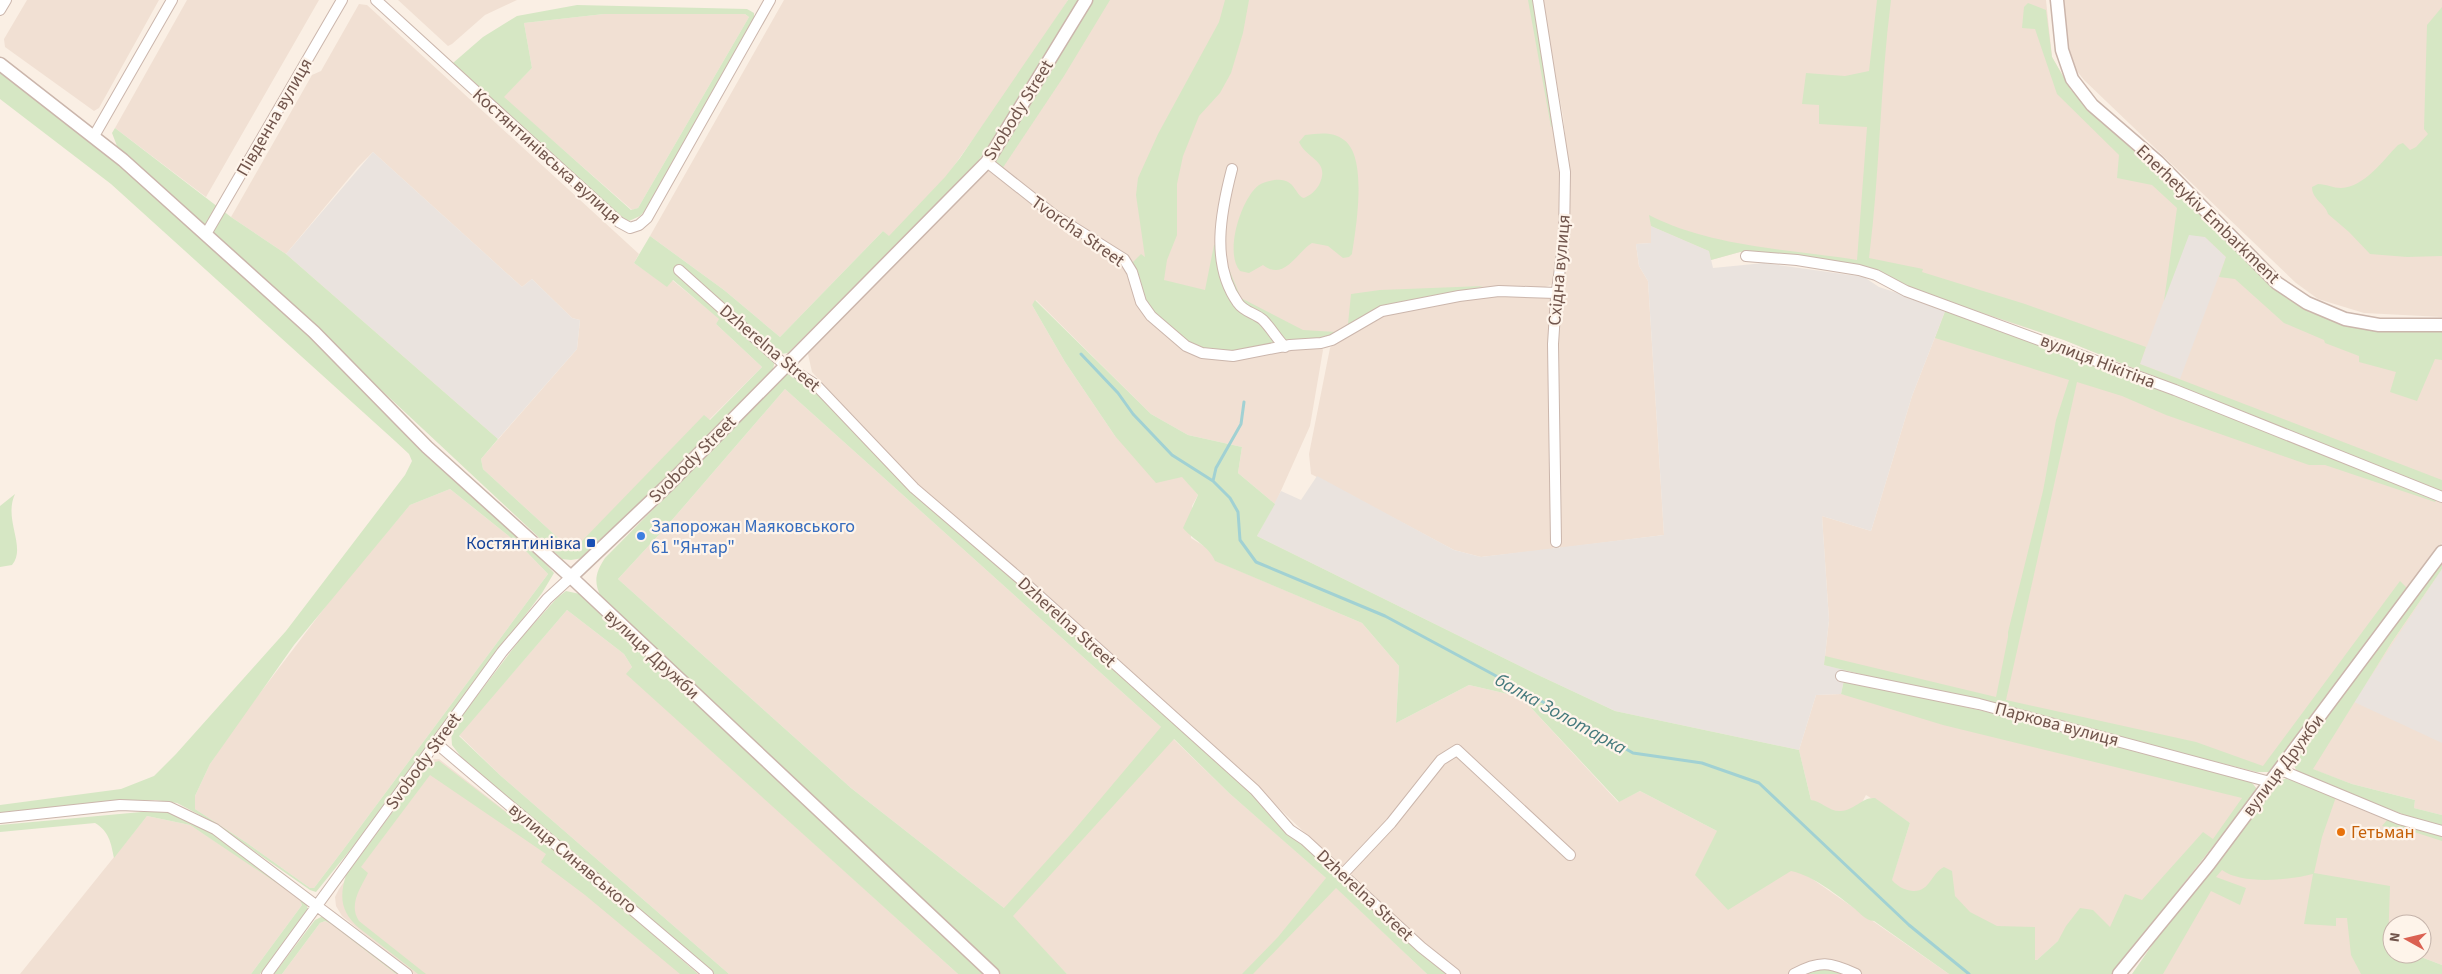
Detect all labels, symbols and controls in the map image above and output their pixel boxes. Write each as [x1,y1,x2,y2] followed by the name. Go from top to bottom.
[230,53,319,181] street label: Південна вулиця
[977,55,1059,165] street label: Svobody Street
[467,83,626,230] street label: Костянтинівська вулиця
[2130,139,2285,290] street label: Enerhetykiv Embarkment
[1026,190,1130,273] street label: Tvorcha Street
[1542,213,1577,327] street label: Східна вулиця
[714,299,825,398] street label: Dzherelna Street
[2037,328,2159,395] street label: вулиця Нікітіна
[643,410,742,509] street label: Svobody Street
[651,514,855,560] place label: Запорожан Маяковського 61 "Янтар"
[635,530,647,542] marker: Запорожан Маяковського 61 "Янтар"
[466,531,581,556] place label: Костянтинівка
[585,537,597,549] marker: Костянтинівка
[1012,571,1121,673] street label: Dzherelna Street
[598,604,705,705] street label: вулиця Дружби
[1490,667,1631,762] water label: балка Золотарка
[1992,696,2122,753] street label: Паркова вулиця
[380,708,467,815] street label: Svobody Street
[2237,709,2330,822] street label: вулиця Дружби
[503,797,642,920] street label: вулиця Синявського
[2351,820,2415,845] place label: Гетьман
[2335,826,2347,838] marker: Гетьман
[1311,844,1419,947] street label: Dzherelna Street
[2382,914,2432,964] north arrow
[2385,931,2406,943] text: N

